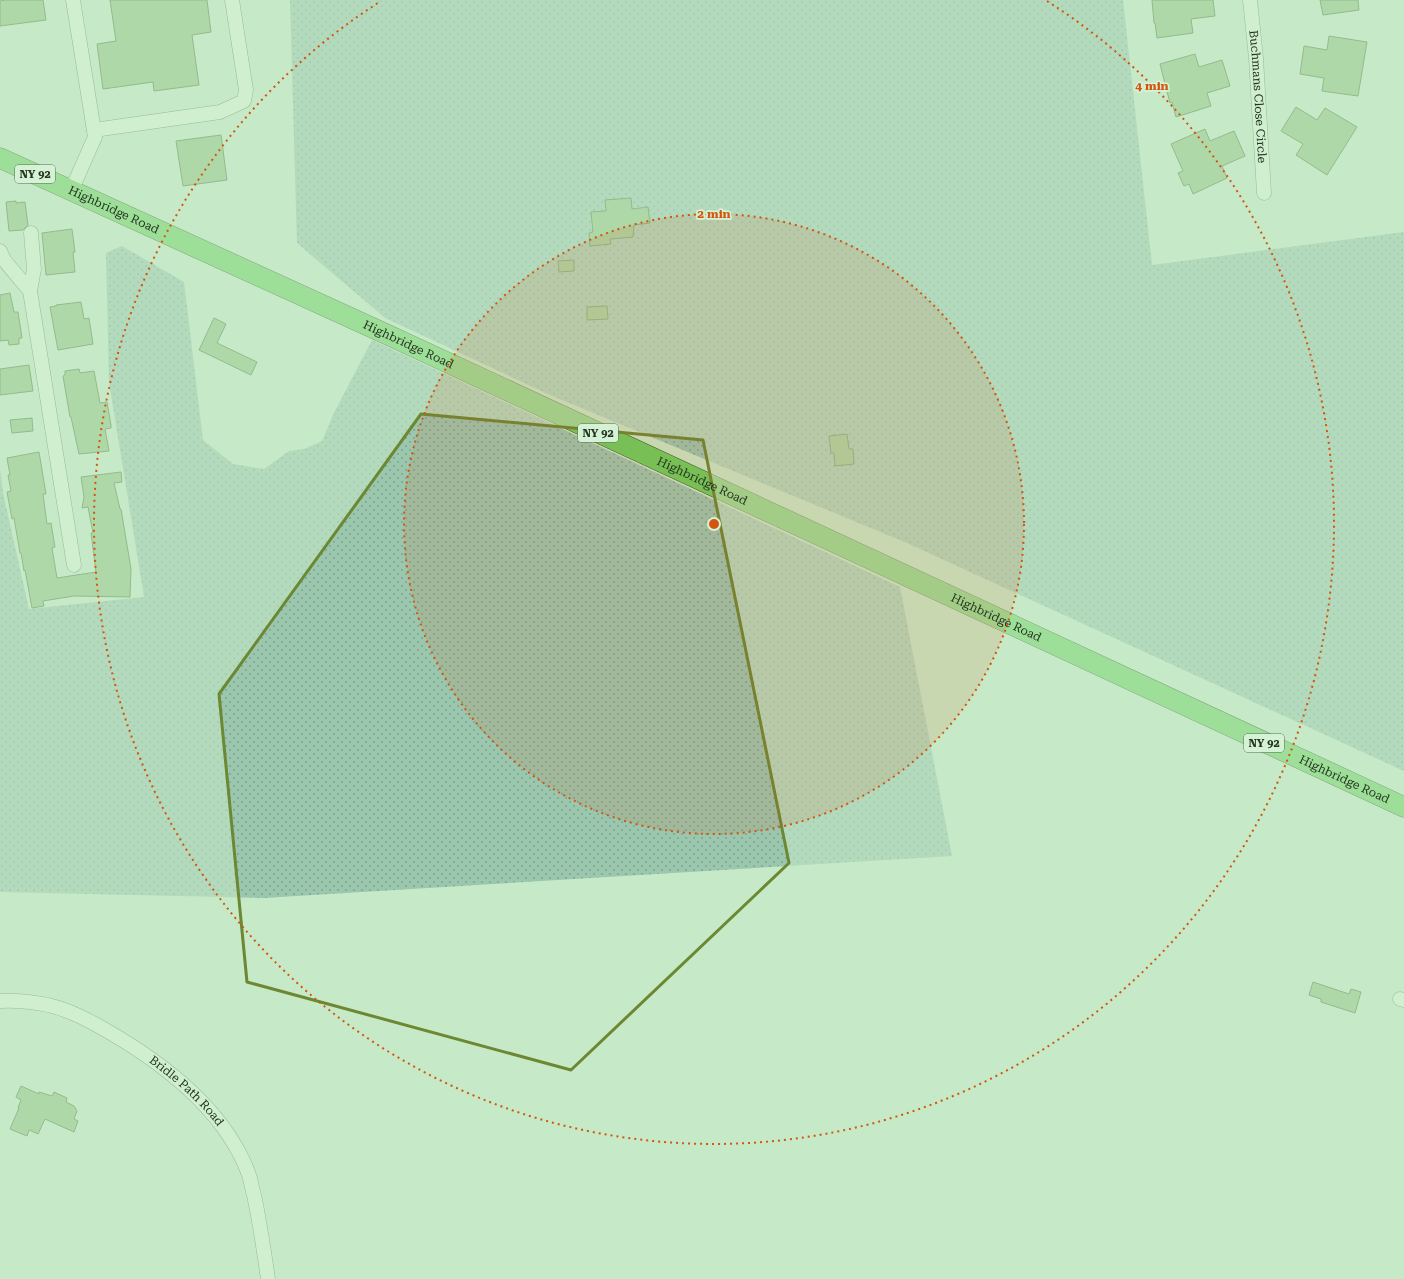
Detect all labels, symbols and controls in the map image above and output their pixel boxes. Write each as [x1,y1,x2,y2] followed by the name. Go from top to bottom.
[1246,29,1269,164] street label: Buchmans Close Circle
[1135,79,1169,93] text: 4 min
[15,165,55,183] road number: NY 92
[66,183,162,237] street label: Highbridge Road
[697,207,731,221] text: 2 min
[361,318,456,372] street label: Highbridge Road
[578,424,618,442] road number: NY 92
[655,454,750,508] street label: Highbridge Road
[707,517,721,531] centre of rings
[949,590,1044,645] street label: Highbridge Road
[1244,734,1284,752] road number: NY 92
[1297,752,1392,806] street label: Highbridge Road
[147,1053,227,1129] street label: Bridle Path Road

